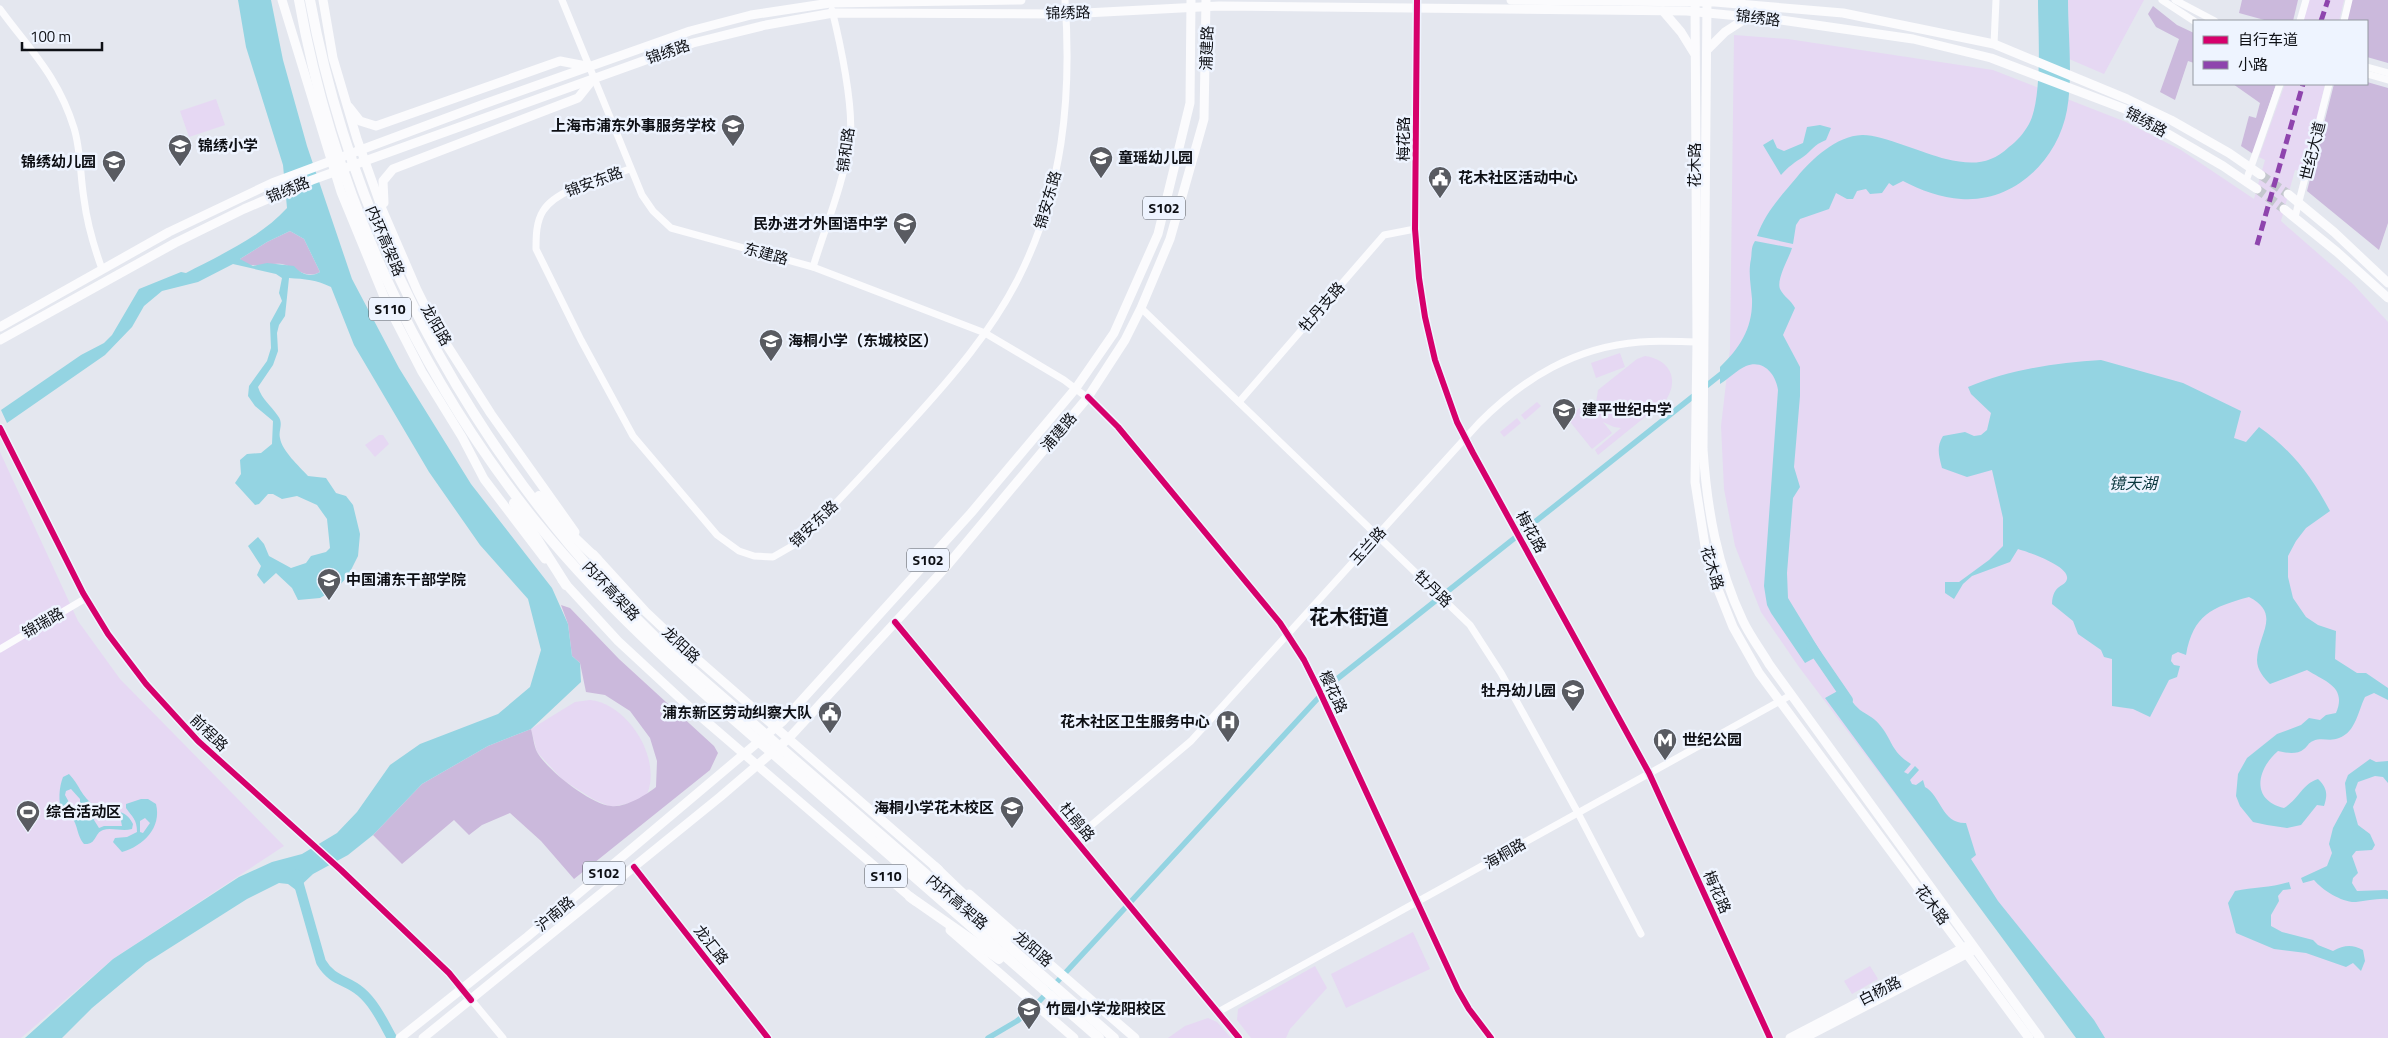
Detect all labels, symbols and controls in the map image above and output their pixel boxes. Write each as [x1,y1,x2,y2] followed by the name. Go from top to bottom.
[1045,1,1091,24] street label: 锦绣路
[1734,3,1782,32] street label: 锦绣路
[22,20,102,52] scale bar
[2193,20,2368,85] legend
[30,25,71,48] text: 100 m
[1194,25,1219,71] street label: 浦建路
[2238,28,2298,51] text: 自行车道
[643,33,693,70] street label: 锦绣路
[2238,53,2268,76] text: 小路
[2121,101,2172,143] street label: 锦绣路
[720,113,746,147] school or university icon: 上海市浦东外事服务学校
[551,114,716,137] place label: 上海市浦东外事服务学校
[1392,116,1415,162] street label: 梅花路
[2294,119,2331,183] street label: 世纪大道
[831,126,860,174] street label: 锦和路
[167,133,193,167] school or university icon: 锦绣小学
[198,134,258,157] place label: 锦绣小学
[1683,142,1706,188] street label: 花木路
[1088,145,1114,179] school or university icon: 童瑶幼儿园
[1118,146,1193,169] place label: 童瑶幼儿园
[101,149,127,183] school or university icon: 锦绣幼儿园
[21,150,96,173] place label: 锦绣幼儿园
[562,160,626,203] street label: 锦安东路
[1427,165,1453,199] public building icon: 花木社区活动中心
[1458,166,1578,189] place label: 花木社区活动中心
[1028,168,1067,232] street label: 锦安东路
[263,170,313,209] street label: 锦绣路
[1143,197,1185,220] road number: S102
[360,202,411,280] street label: 内环高架路
[892,211,918,245] school or university icon: 民办进才外国语中学
[753,212,888,235] place label: 民办进才外国语中学
[741,237,791,270] street label: 东建路
[1293,276,1350,337] street label: 牡丹支路
[369,298,411,320] road number: S110
[415,300,458,350] street label: 龙阳路
[758,328,784,362] school or university icon: 海桐小学（东城校区）
[788,329,938,352] place label: 海桐小学（东城校区）
[1551,397,1577,431] school or university icon: 建平世纪中学
[1582,398,1672,421] place label: 建平世纪中学
[1035,407,1082,456] street label: 浦建路
[2109,471,2160,495] water label: 镜天湖
[784,495,843,553] street label: 锦安东路
[1510,506,1552,557] street label: 梅花路
[1344,521,1391,570] street label: 玉兰路
[1695,543,1730,593] street label: 花木路
[907,548,949,572] road number: S102
[577,555,645,626] street label: 内环高架路
[1409,565,1458,613] street label: 牡丹路
[316,567,342,601] school or university icon: 中国浦东干部学院
[346,568,466,591] place label: 中国浦东干部学院
[18,601,68,644] street label: 锦瑞路
[1309,601,1389,632] district label: 花木街道
[657,621,706,668] street label: 龙阳路
[1314,667,1353,717] street label: 樱花路
[1560,678,1586,712] school or university icon: 牡丹幼儿园
[1481,679,1556,702] place label: 牡丹幼儿园
[817,700,843,734] public building icon: 浦东新区劳动纠察大队
[662,701,812,724] place label: 浦东新区劳动纠察大队
[185,709,234,757] street label: 前程路
[1215,709,1241,743] hospital icon: 花木社区卫生服务中心
[1060,710,1210,733] place label: 花木社区卫生服务中心
[1652,727,1678,761] metro station icon: 世纪公园
[1682,728,1742,751] place label: 世纪公园
[999,795,1025,829] school or university icon: 海桐小学花木校区
[874,796,994,819] place label: 海桐小学花木校区
[1054,797,1101,846] street label: 杜鹃路
[15,799,41,833] sports icon: 综合活动区
[46,800,121,823] place label: 综合活动区
[1480,832,1530,875] street label: 海桐路
[583,861,625,884] road number: S102
[865,864,907,888] road number: S110
[1698,867,1737,917] street label: 梅花路
[921,868,993,935] street label: 内环高架路
[1910,880,1955,930] street label: 花木路
[530,890,579,937] street label: 沪南路
[688,920,734,970] street label: 龙汇路
[1009,925,1058,972] street label: 龙阳路
[1854,970,1905,1011] street label: 白杨路
[1016,996,1042,1030] school or university icon: 竹园小学龙阳校区
[1046,997,1166,1020] place label: 竹园小学龙阳校区

